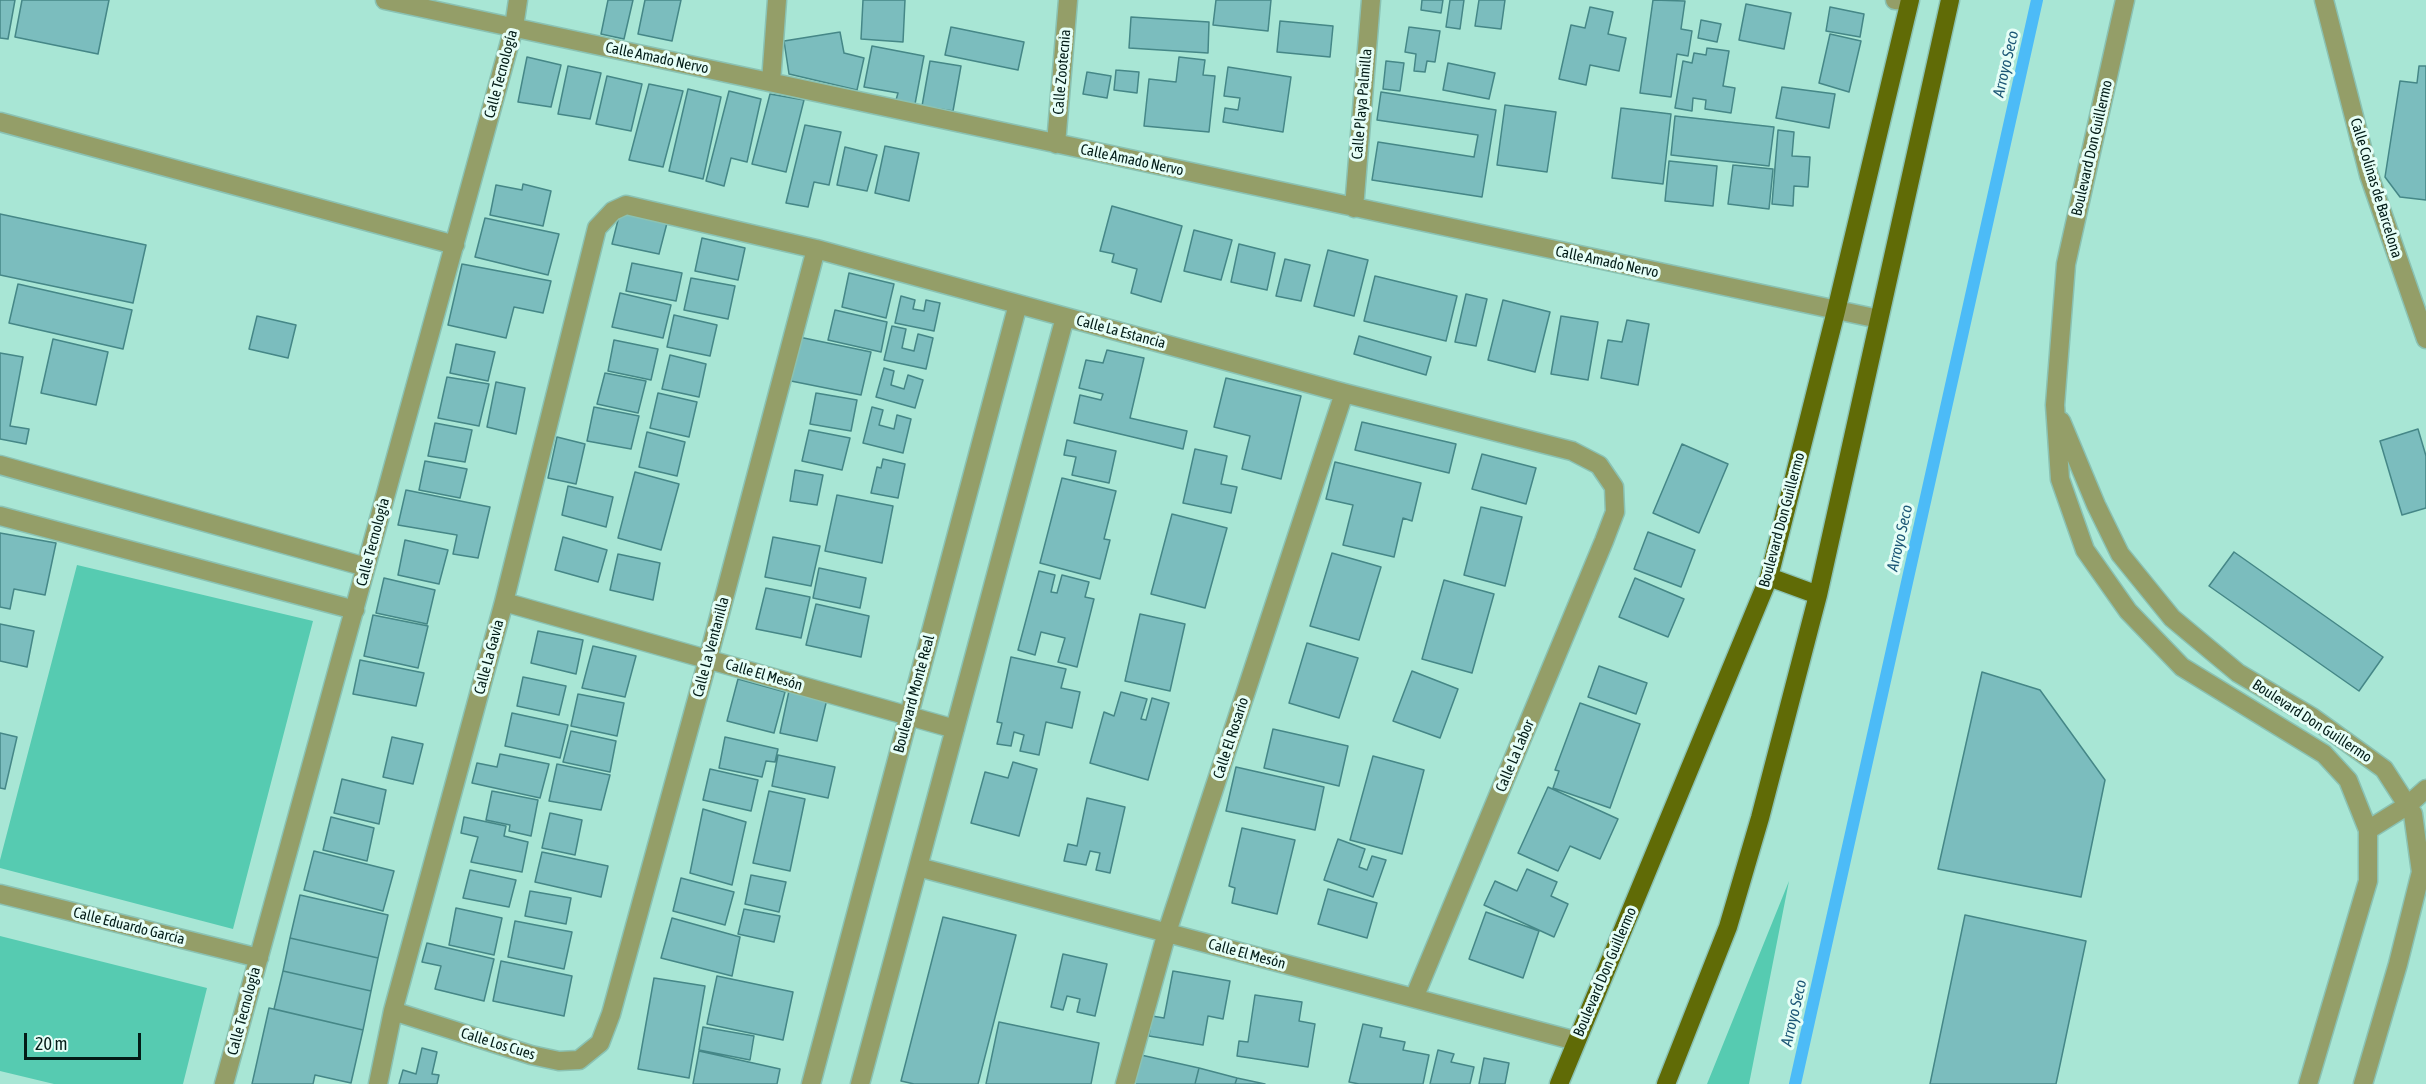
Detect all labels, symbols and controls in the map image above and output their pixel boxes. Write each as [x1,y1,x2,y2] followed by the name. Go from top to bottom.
[481,28,521,120] street label: Calle Tecnología
[1049,29,1075,115] street label: Calle Zootecnia
[1989,29,2023,99] water label: Arroyo Seco
[604,38,710,78] street label: Calle Amado Nervo
[1348,48,1376,160] street label: Calle Playa Palmilla
[2068,78,2116,218] street label: Boulevard Don Guillermo
[2346,116,2406,260] street label: Calle Colinas de Barcelona
[1079,140,1185,180] street label: Calle Amado Nervo
[1554,242,1660,282] street label: Calle Amado Nervo
[1075,311,1167,353] street label: Calle La Estancia
[1755,451,1809,589] street label: Boulevard Don Guillermo
[353,496,393,588] street label: Calle Tecnología
[1883,503,1917,573] water label: Arroyo Seco
[689,595,733,699] street label: Calle La Ventanilla
[470,618,508,696] street label: Calle La Gavia
[890,633,938,755] street label: Boulevard Monte Real
[723,655,805,695] street label: Calle El Mesón
[2249,676,2375,766] street label: Boulevard Don Guillermo
[1209,695,1253,781] street label: Calle El Rosario
[1492,717,1538,795] street label: Calle La Labor
[71,903,187,949] street label: Calle Eduardo Garcia
[1570,905,1640,1039] street label: Boulevard Don Guillermo
[1206,935,1288,973] street label: Calle El Mesón
[224,965,264,1057] street label: Calle Tecnología
[1777,978,1811,1048] water label: Arroyo Seco
[27,1021,144,1059] scale bar
[459,1024,537,1064] street label: Calle Los Cues
[35,1033,67,1054] text: 20 m

